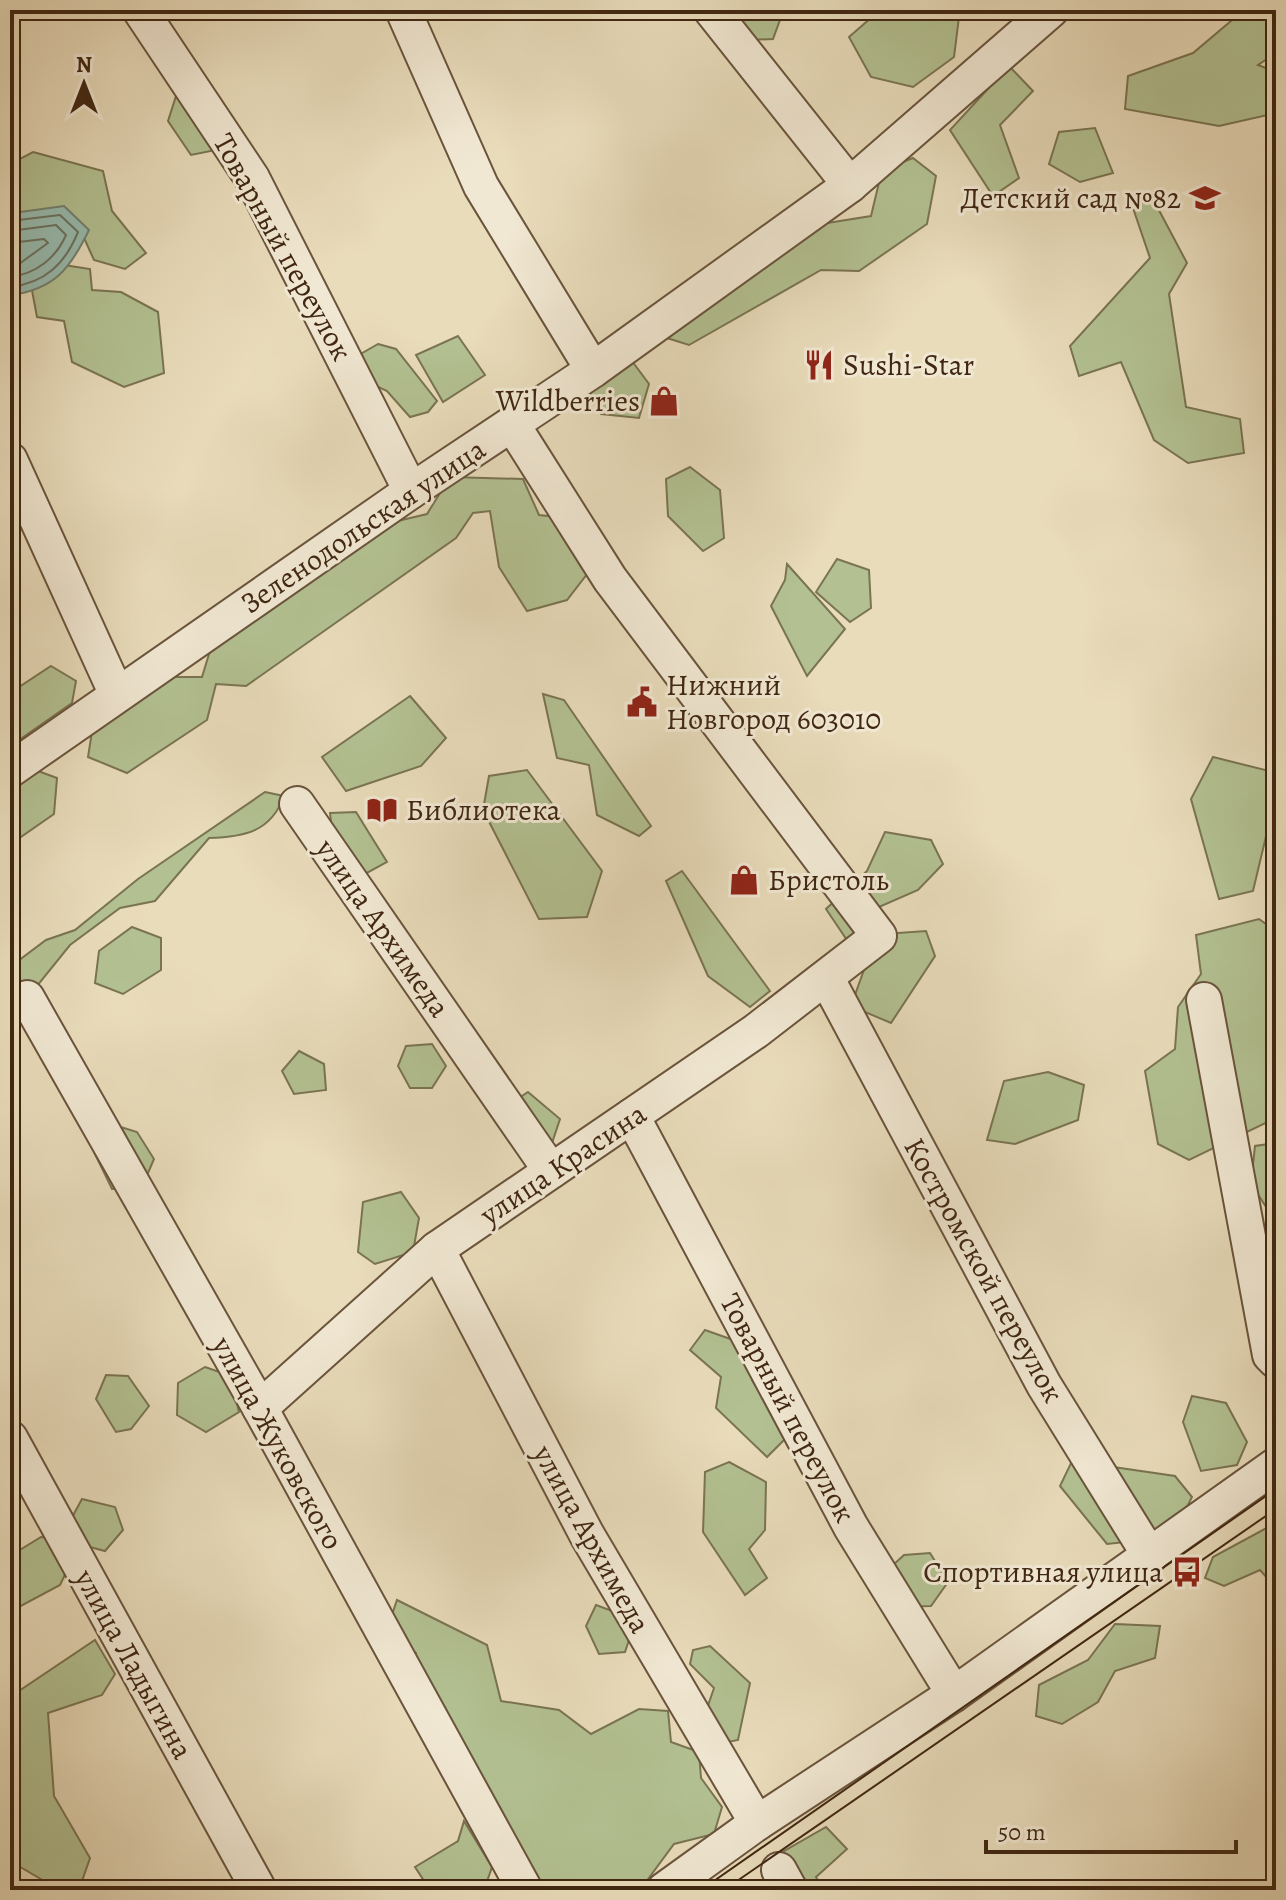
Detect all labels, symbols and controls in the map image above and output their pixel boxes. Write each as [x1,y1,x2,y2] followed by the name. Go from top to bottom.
[44,44,124,124] north arrow
[76,50,92,80] text: N
[204,126,362,368] street label: Товарный переулок
[961,178,1181,218] place label: Детский сад №82
[1188,181,1222,215] school or university icon: Детский сад №82
[843,345,974,385] place label: Sushi-Star
[802,348,836,382] restaurant icon: Sushi-Star
[495,381,640,421] place label: Wildberries
[647,384,681,418] shop icon: Wildberries
[233,429,493,623] street label: Зеленодольская улица
[666,665,881,739] place label: Нижний Новгород 603010
[625,685,659,719] public building icon: Нижний Новгород 603010
[406,790,561,830] place label: Библиотека
[365,793,399,827] library icon: Библиотека
[306,830,459,1025] street label: улица Архимеда
[768,860,889,900] place label: Бристоль
[727,863,761,897] shop icon: Бристоль
[471,1093,654,1235] street label: улица Красина
[895,1130,1073,1410] street label: Костромской переулок
[711,1286,865,1530] street label: Товарный переулок
[202,1328,353,1557] street label: улица Жуковского
[523,1437,660,1640] street label: улица Архимеда
[923,1552,1163,1592] place label: Спортивная улица
[1170,1555,1204,1589] bus stop icon: Спортивная улица
[65,1561,203,1766] street label: улица Ладыгина
[986,1804,1236,1854] scale bar
[998,1816,1046,1848] text: 50 m

